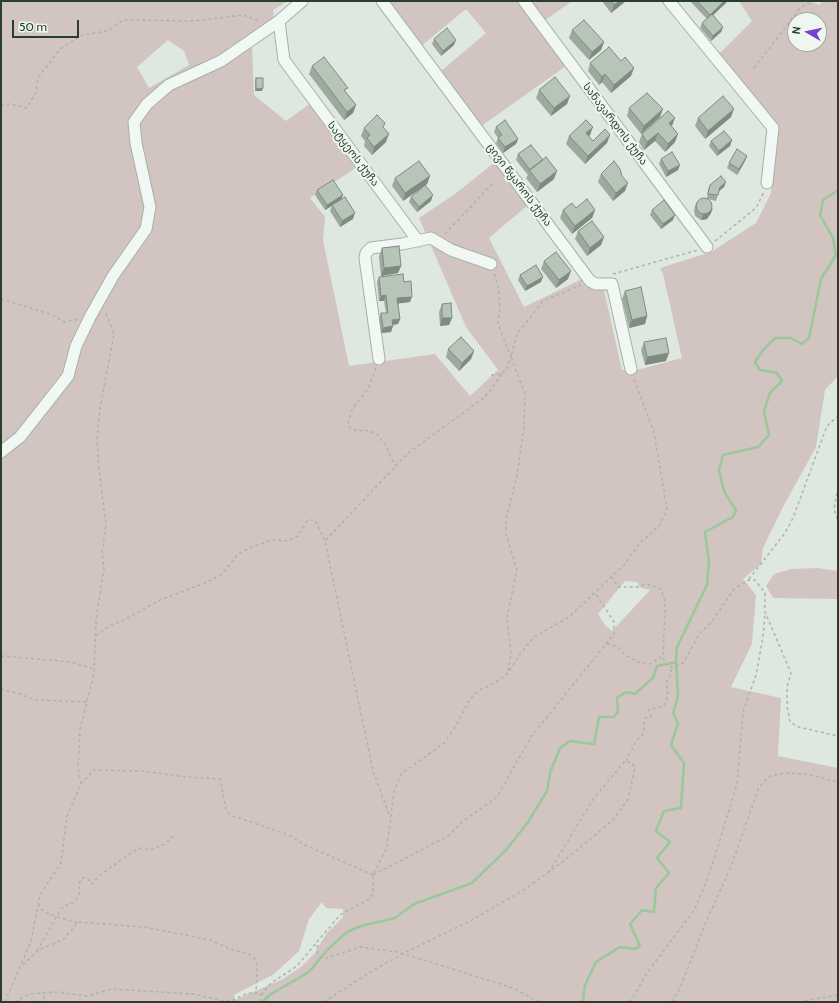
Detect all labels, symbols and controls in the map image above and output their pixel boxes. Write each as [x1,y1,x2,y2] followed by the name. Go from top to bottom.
[14,12,81,38] scale bar
[787,12,827,52] north arrow
[19,19,47,34] text: 50 m
[789,25,804,35] text: N
[580,80,650,168] street label: სანავარდოს ქუჩა
[324,119,382,189] street label: სატყეოს ქუჩა
[484,141,554,229] street label: ცივი წყაროს ქუჩა

